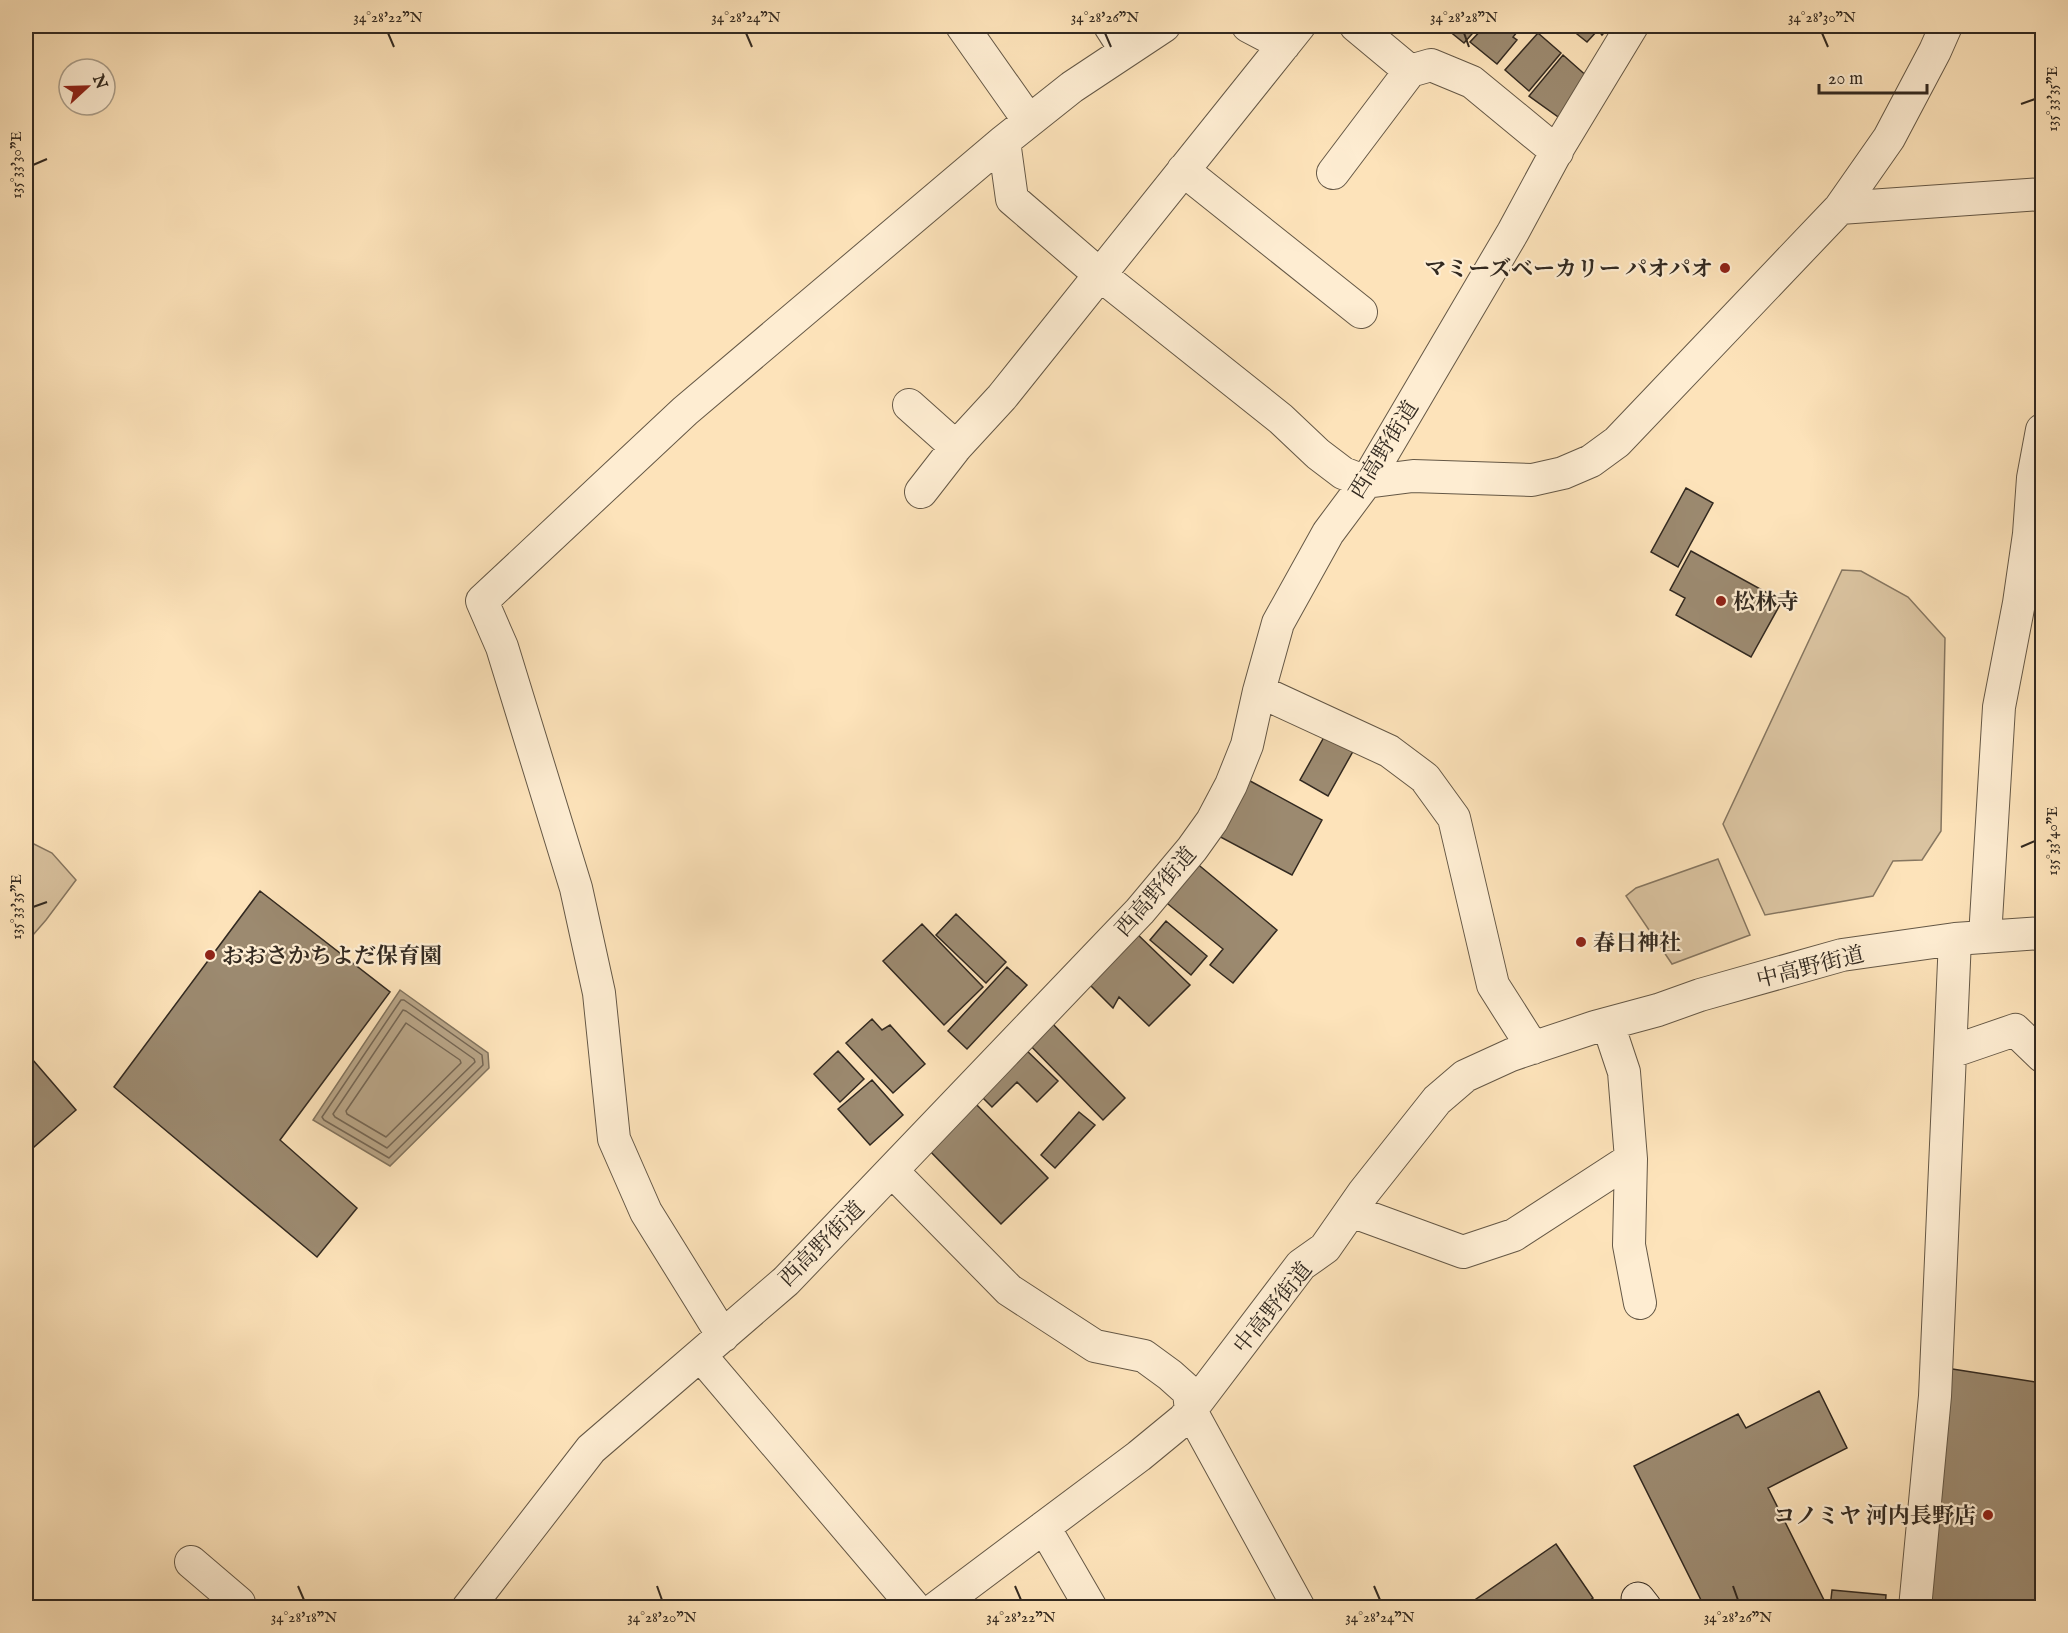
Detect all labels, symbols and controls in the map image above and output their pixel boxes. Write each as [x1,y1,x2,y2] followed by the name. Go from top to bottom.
[353,8,423,27] text: 34°28'22"N
[711,8,781,27] text: 34°28'24"N
[1071,8,1139,27] text: 34°28'26"N
[1430,8,1498,27] text: 34°28'28"N
[1788,8,1856,27] text: 34°28'30"N
[57,57,117,117] north arrow
[1819,57,1927,95] scale bar
[2043,66,2062,132] text: 135°33'35"E
[1828,68,1863,91] text: 20 m
[87,71,111,92] text: N
[7,131,26,199] text: 135°33'30"E
[1424,256,1713,284] place label: マミーズベーカリー パオパオ
[1718,261,1732,275] marker: マミーズベーカリー パオパオ
[1344,396,1426,504] street label: 西高野街道
[1733,589,1799,617] place label: 松林寺
[1714,594,1728,608] marker: 松林寺
[2043,806,2062,876] text: 135°33'40"E
[1110,842,1203,943] street label: 西高野街道
[7,874,26,940] text: 135°33'35"E
[1593,930,1681,958] place label: 春日神社
[1574,935,1588,949] marker: 春日神社
[1754,941,1867,995] street label: 中高野街道
[222,943,442,971] place label: おおさかちよだ保育園
[203,948,217,962] marker: おおさかちよだ保育園
[774,1196,871,1293] street label: 西高野街道
[1228,1257,1319,1360] street label: 中高野街道
[1773,1503,1976,1531] place label: コノミヤ 河内長野店
[1981,1508,1995,1522] marker: コノミヤ 河内長野店
[271,1608,337,1627] text: 34°28'18"N
[627,1608,697,1627] text: 34°28'20"N
[986,1608,1056,1627] text: 34°28'22"N
[1345,1608,1415,1627] text: 34°28'24"N
[1704,1608,1772,1627] text: 34°28'26"N

